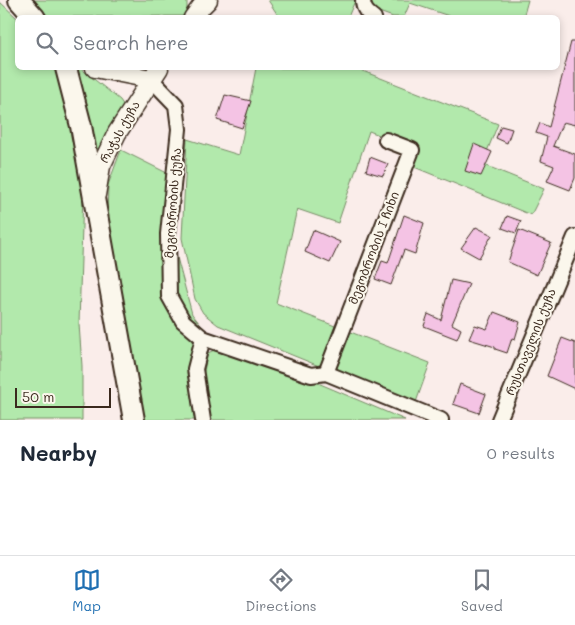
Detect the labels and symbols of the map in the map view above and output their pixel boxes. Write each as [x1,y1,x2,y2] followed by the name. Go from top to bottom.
[95,98,143,165] street label: რაჭას ქუჩა
[160,147,184,259] street label: მეგობრობის ქუჩა
[344,189,402,306] street label: მეგობრობის I ჩიხი
[501,286,560,398] street label: რუსთაველის ქუჩა
[15,385,111,408] scale bar

